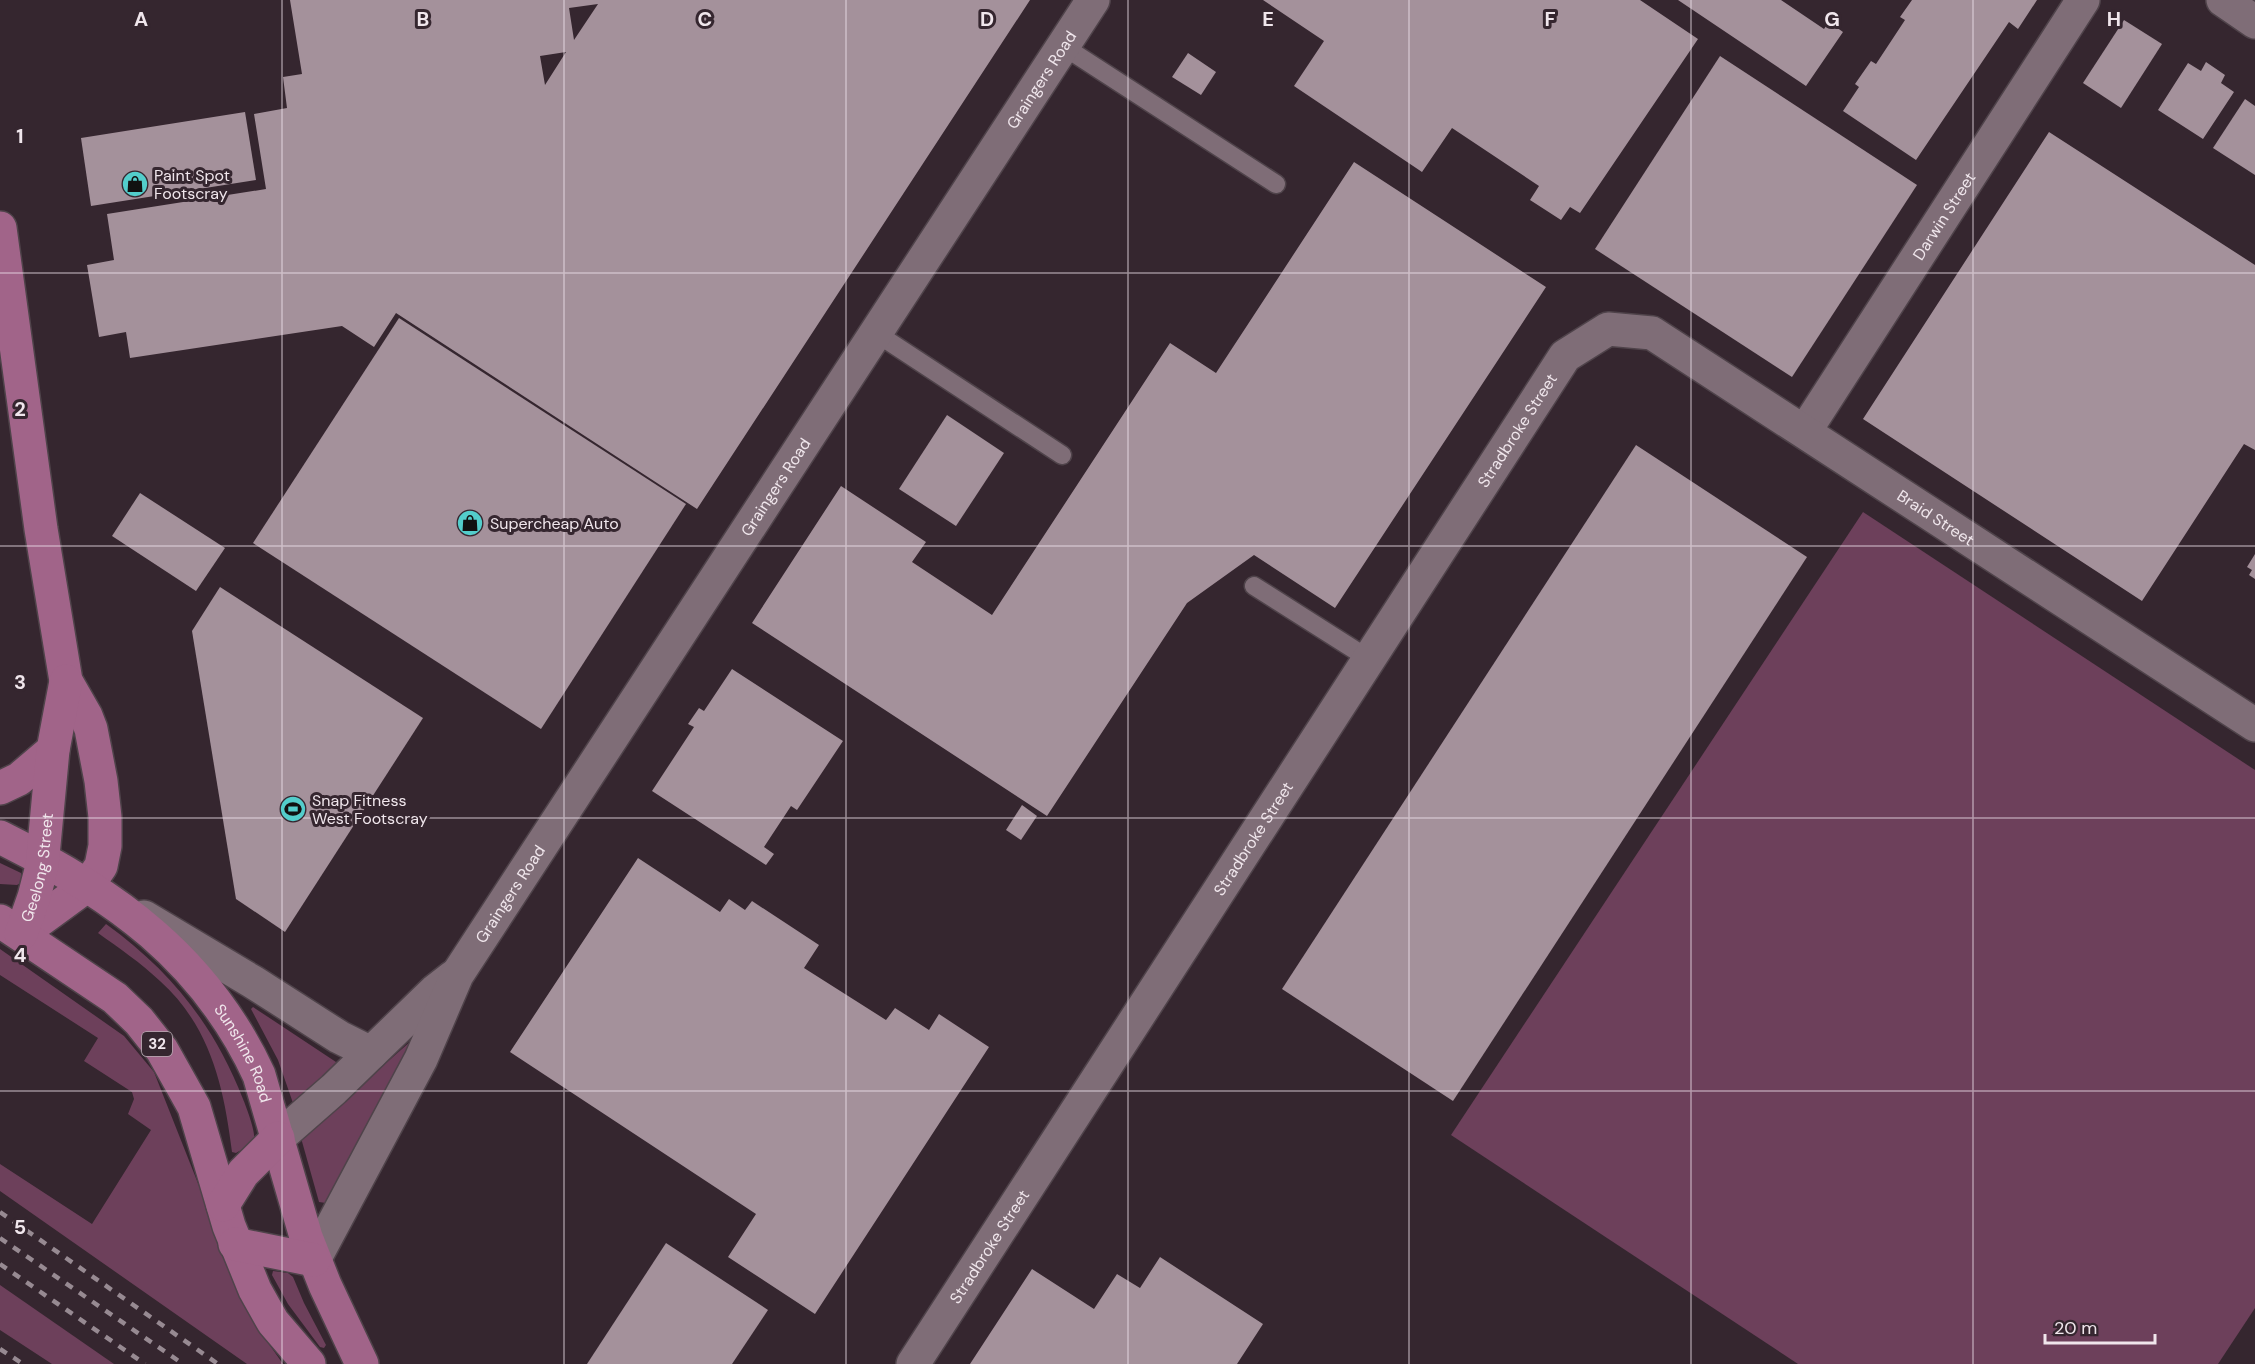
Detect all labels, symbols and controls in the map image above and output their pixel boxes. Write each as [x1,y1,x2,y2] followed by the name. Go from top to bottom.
[134,6,148,32] text: A
[417,6,429,32] text: B
[698,6,712,32] text: C
[980,6,994,32] text: D
[1262,6,1274,32] text: E
[1544,6,1556,32] text: F
[1824,6,1840,32] text: G
[2107,6,2121,32] text: H
[1002,27,1081,133] street label: Graingers Road
[16,123,24,149] text: 1
[154,165,230,204] place label: Paint Spot Footscray
[1908,168,1980,264] street label: Darwin Street
[120,169,150,199] shop icon: Paint Spot Footscray
[1473,370,1562,492] street label: Stradbroke Street
[14,396,26,422] text: 2
[736,434,816,540] street label: Graingers Road
[1893,485,1978,551] street label: Braid Street
[455,508,485,538] shop icon: Supercheap Auto
[490,513,619,534] place label: Supercheap Auto
[14,669,26,695] text: 3
[1209,778,1298,900] street label: Stradbroke Street
[312,790,428,829] place label: Snap Fitness West Footscray
[278,794,308,824] sports icon: Snap Fitness West Footscray
[16,812,58,925] street label: Geelong Street
[471,841,550,947] street label: Graingers Road
[14,942,27,968] text: 4
[209,1000,276,1105] street label: Sunshine Road
[142,1032,172,1056] road number: 32
[945,1186,1034,1308] street label: Stradbroke Street
[14,1214,26,1240] text: 5
[2045,1307,2154,1345] scale bar
[2054,1316,2097,1340] text: 20 m

